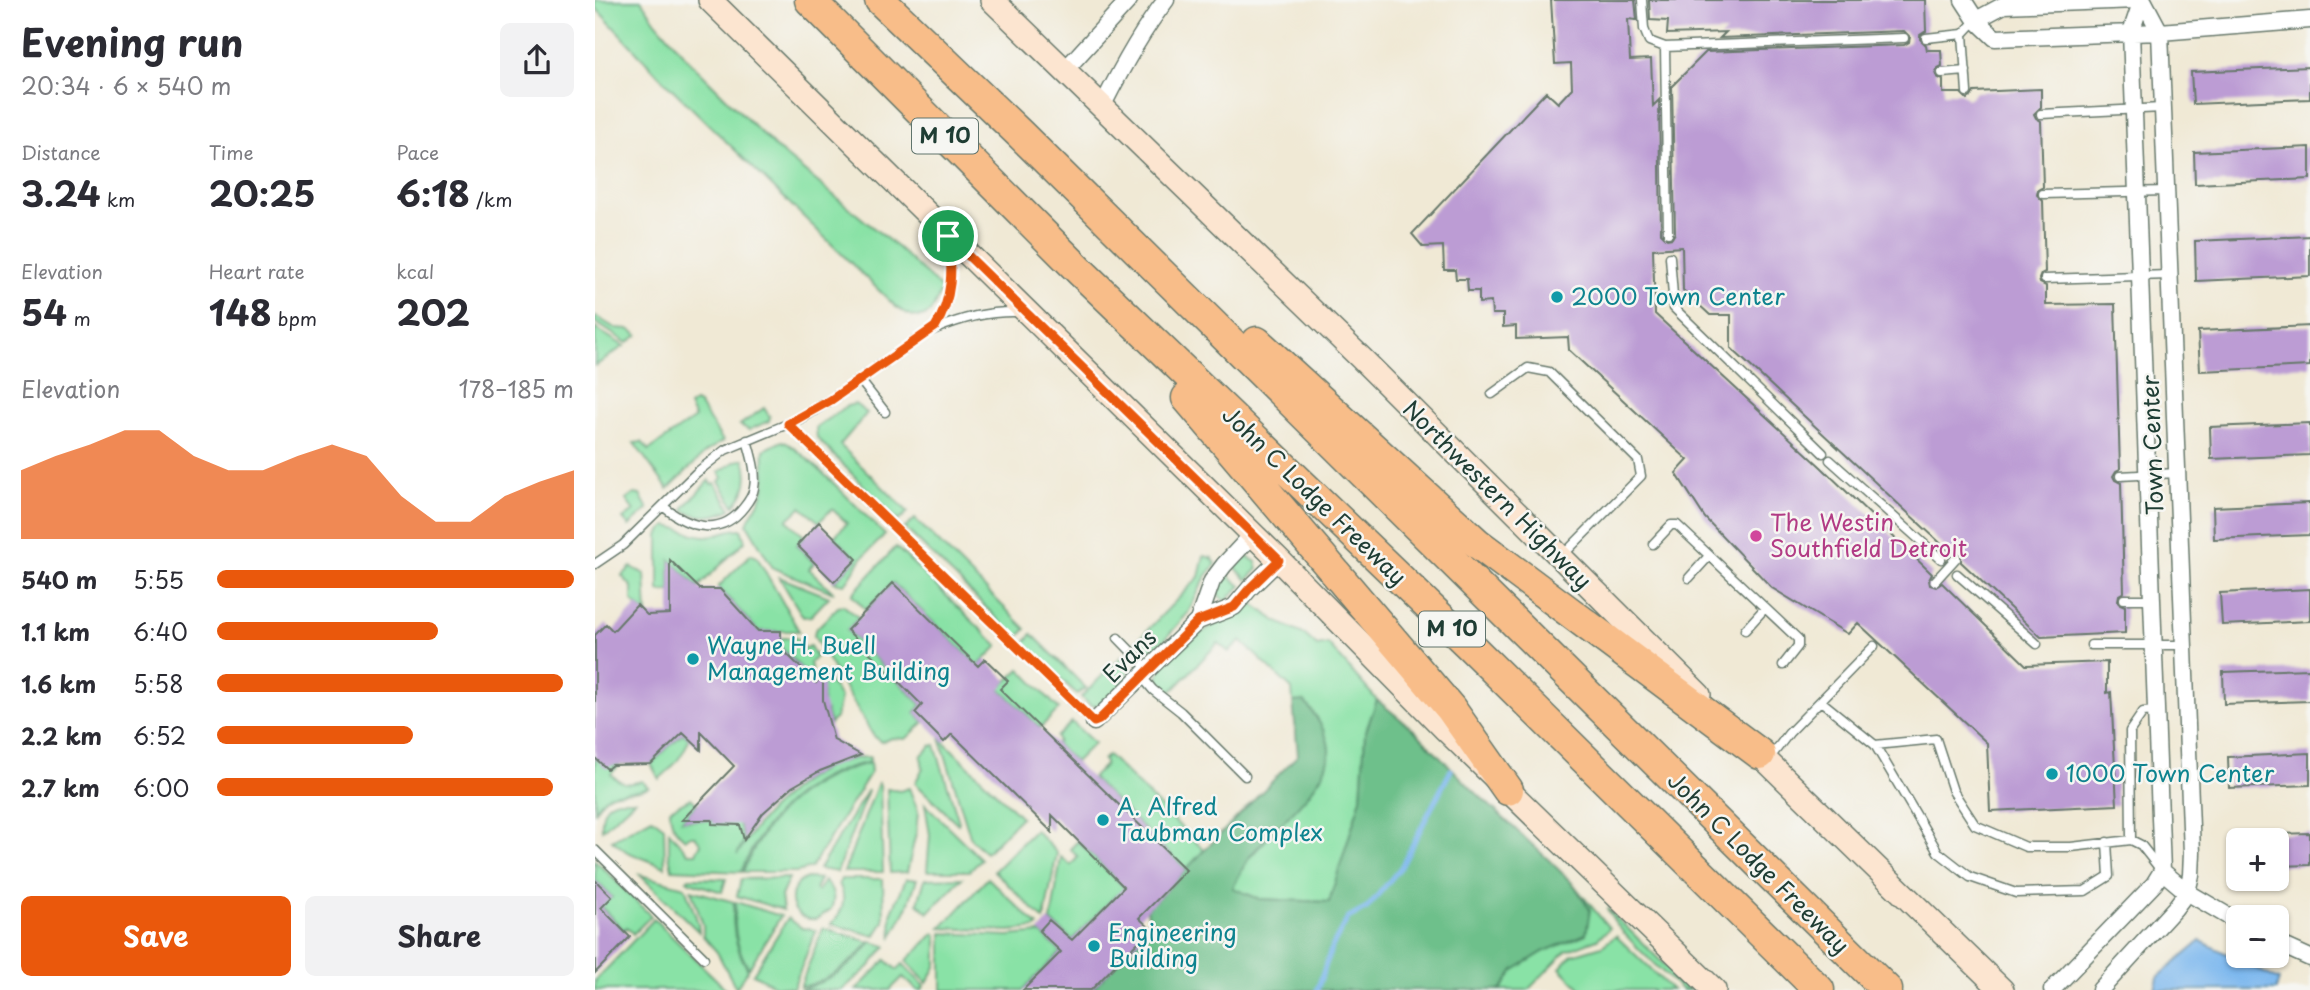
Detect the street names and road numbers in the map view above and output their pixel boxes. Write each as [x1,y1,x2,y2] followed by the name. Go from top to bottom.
[912,118,978,154] road number: M 10
[2132,374,2171,516] street label: Town Center
[1395,391,1601,597] street label: Northwestern Highway
[1215,397,1415,593] street label: John C Lodge Freeway
[1419,612,1485,646] road number: M 10
[1094,620,1164,690] street label: Evans
[1660,763,1858,961] street label: John C Lodge Freeway

